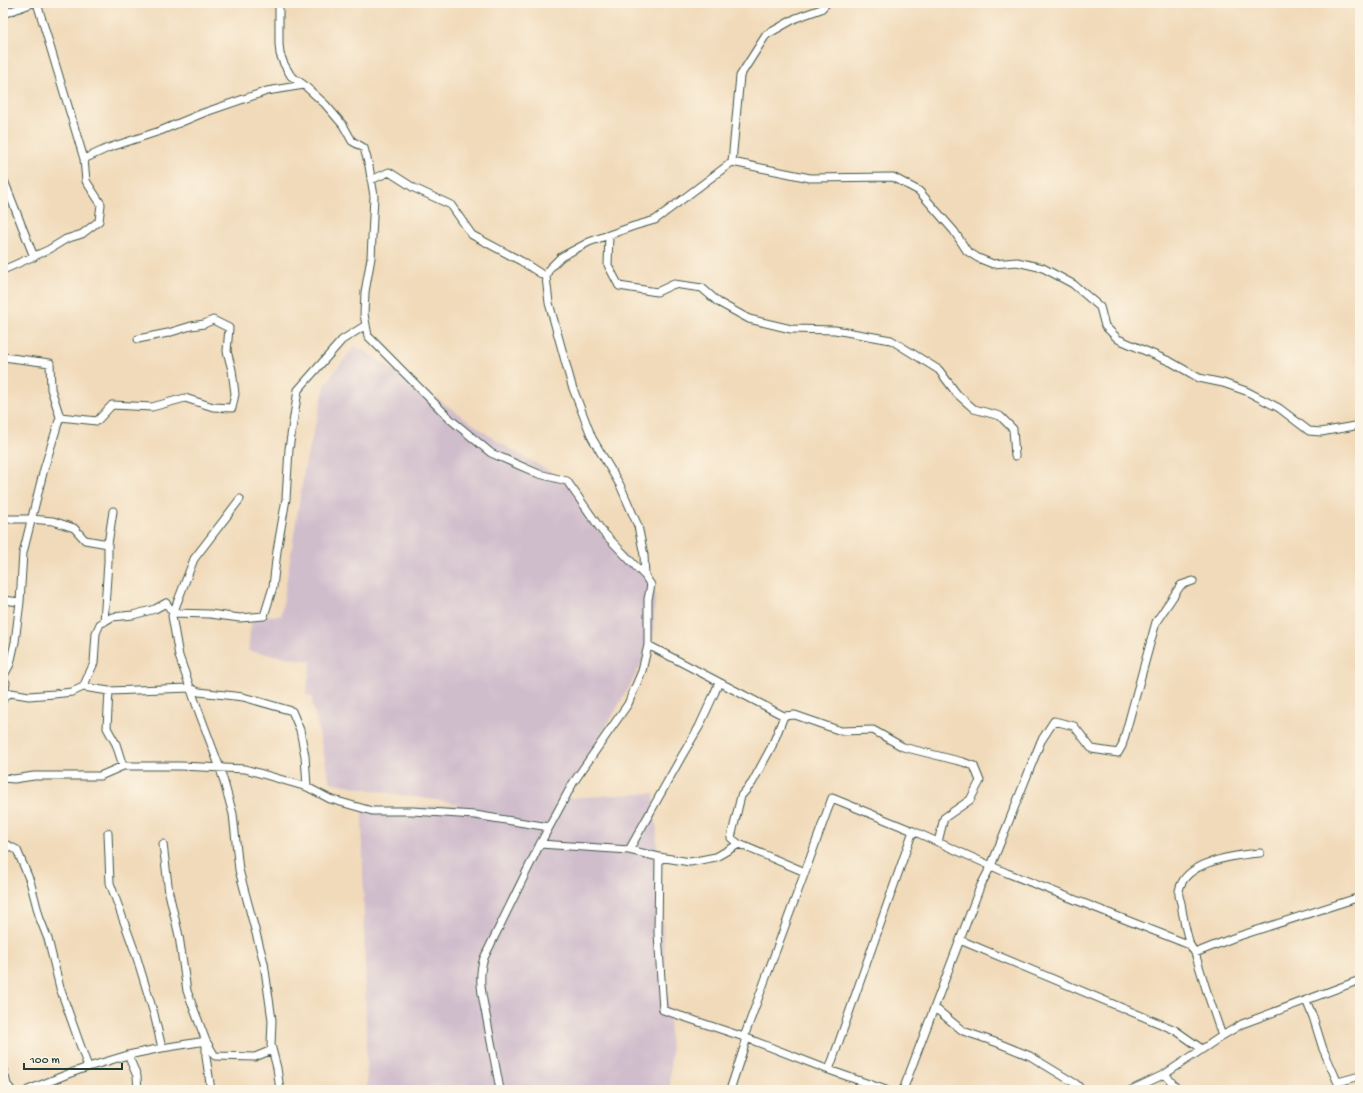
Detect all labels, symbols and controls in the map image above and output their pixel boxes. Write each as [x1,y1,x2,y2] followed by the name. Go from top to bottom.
[24,1045,122,1071] scale bar
[29,1054,60,1068] text: 100 m

